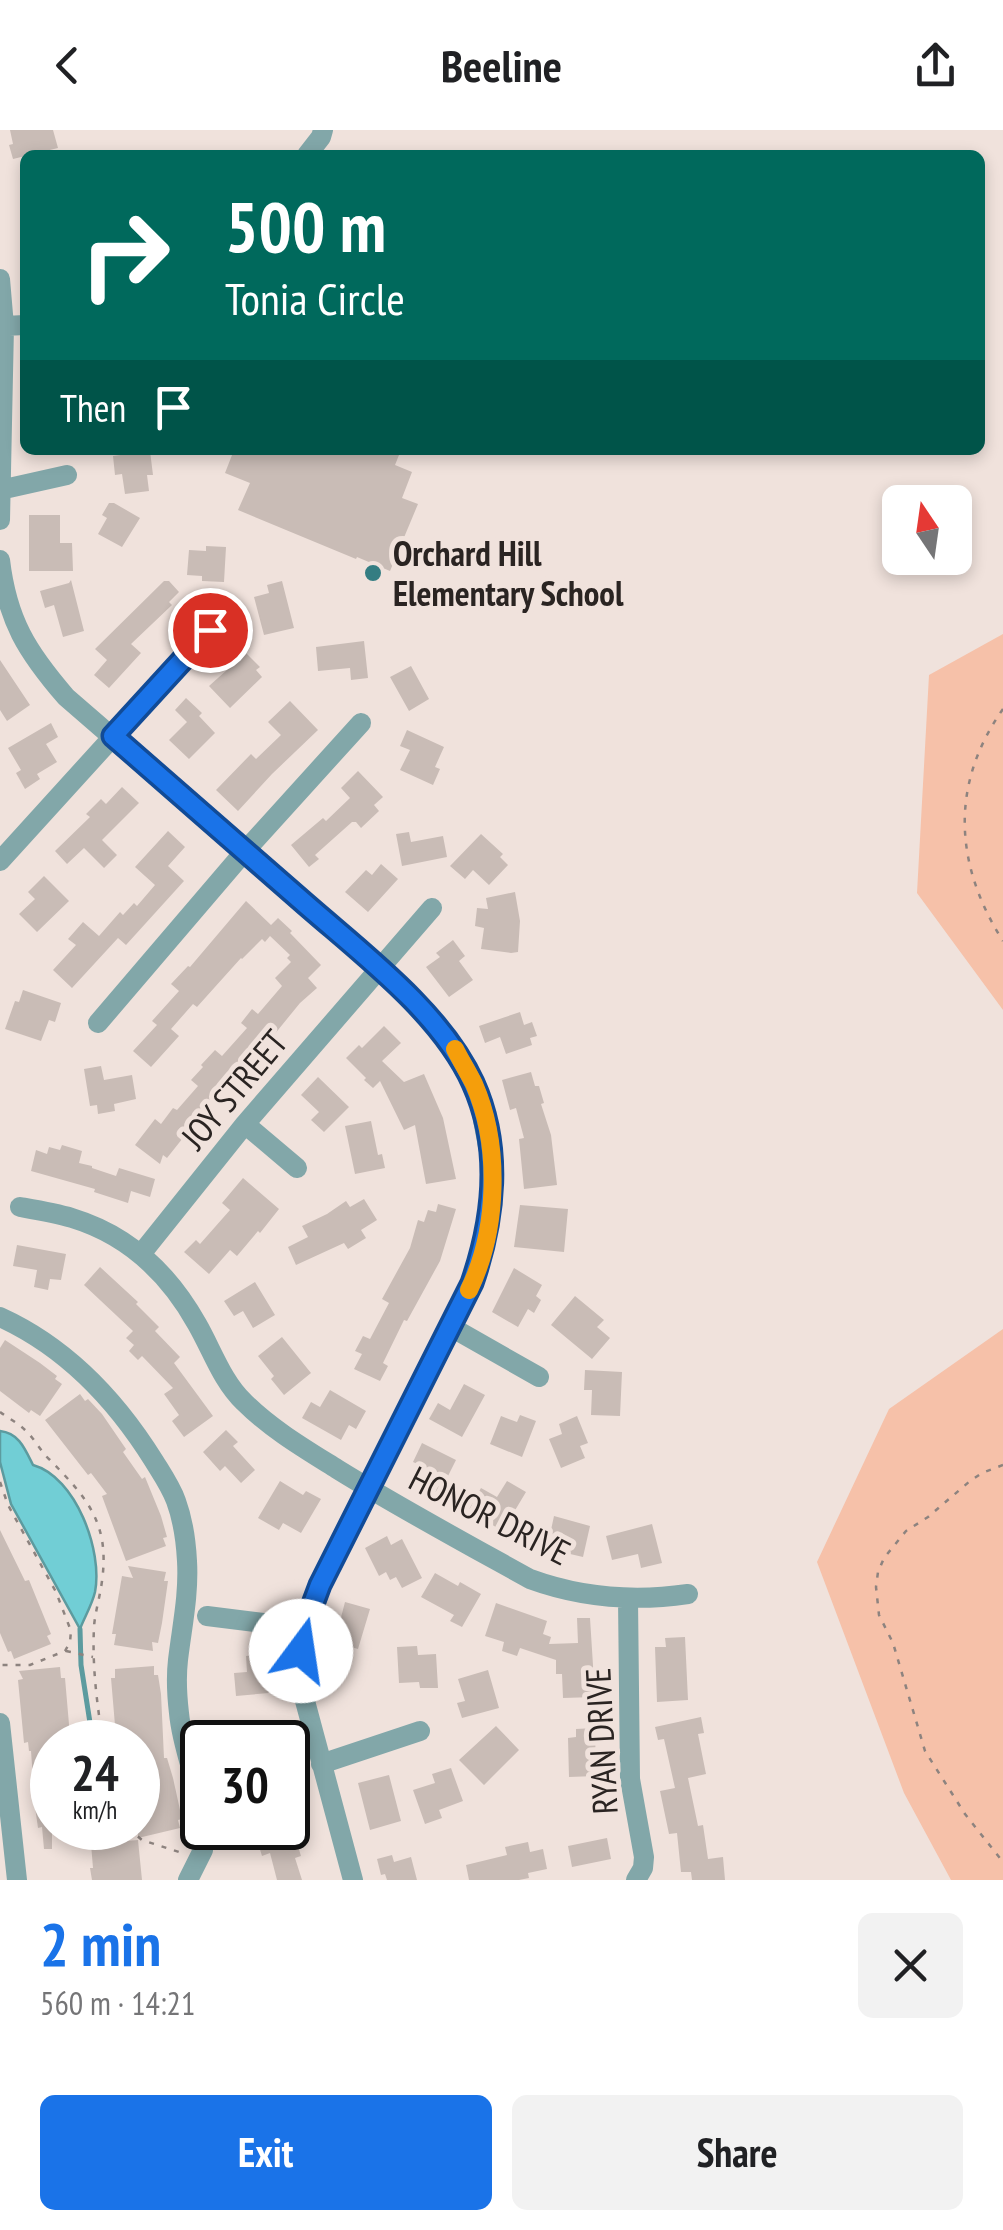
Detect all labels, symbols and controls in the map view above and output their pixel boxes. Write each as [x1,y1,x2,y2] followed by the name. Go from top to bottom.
[441,36,562,94] text: Beeline
[40,38,95,93] icon: back
[908,38,963,93] icon: share
[225,181,386,271] text: 500 m
[60,190,190,320] icon: right
[225,269,405,327] text: Tonia Circle
[146,380,201,435] icon: arrive
[60,383,126,432] text: Then
[882,485,972,575] north arrow
[882,485,972,575] map controls
[393,530,624,616] place label: Orchard Hill Elementary School
[362,562,384,584] marker: Orchard Hill Elementary School
[168,588,253,673] pin
[183,603,238,658] icon: arrive
[170,1019,298,1159] street label: JOY STREET
[402,1455,578,1575] street label: HONOR DRIVE
[249,1599,353,1703] position arrow
[574,1667,628,1815] street label: RYAN DRIVE
[180,1720,310,1850] speed limit sign: 30
[71,1740,119,1805] text: 24
[73,1794,117,1826] text: km/h
[40,1905,161,1983] text: 2 min
[858,1913,963,2018] button: close
[40,1982,195,2024] text: 560 m · 14:21
[40,2095,492,2210] button: Exit
[512,2095,963,2210] button: Share

